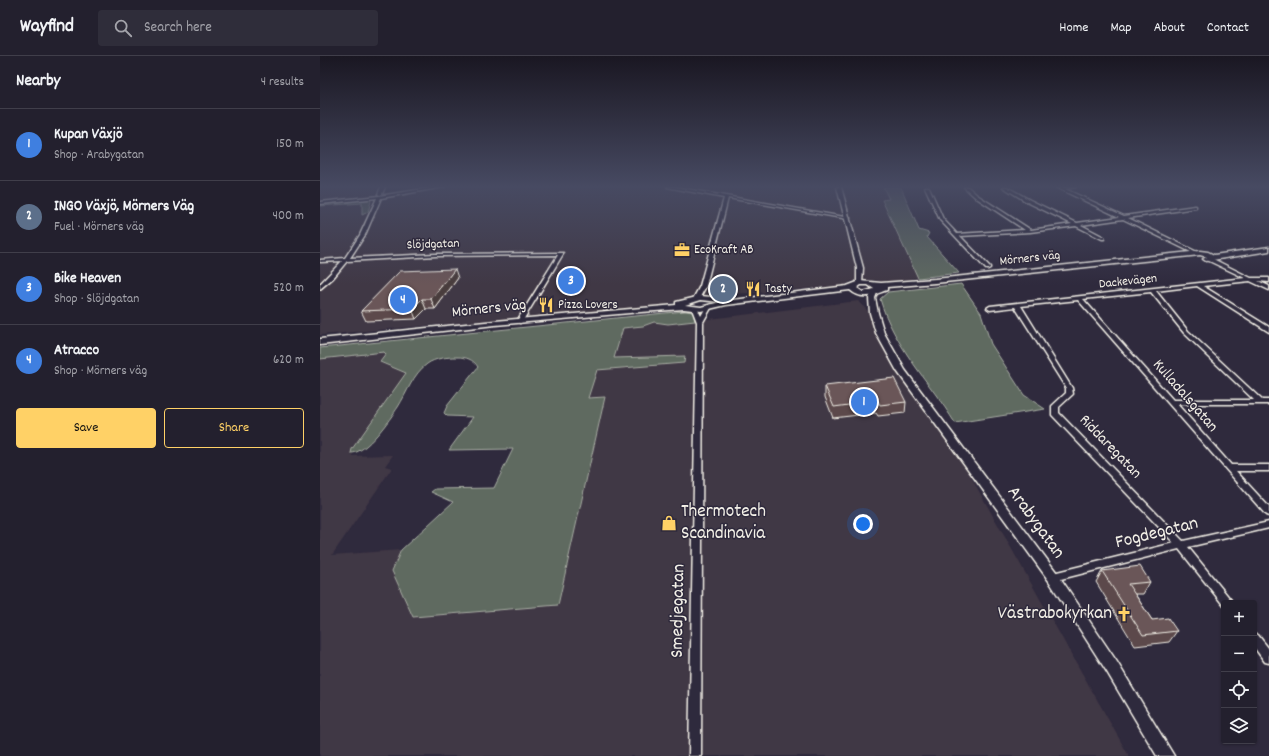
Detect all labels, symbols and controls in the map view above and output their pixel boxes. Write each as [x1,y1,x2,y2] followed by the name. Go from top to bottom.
[98,10,378,46] search box
[20,14,74,41] text: Wayfind
[112,17,134,39] icon: search
[144,17,212,39] text: Search here
[1059,18,1088,38] text: Home
[1110,18,1132,38] text: Map
[1154,18,1185,38] text: About
[1207,18,1249,38] text: Contact
[16,70,60,94] text: Nearby
[261,73,304,92] text: 4 results
[54,124,123,146] text: Kupan Växjö
[28,135,30,154] text: 1
[276,135,304,154] text: 150 m
[54,146,144,165] text: Shop · Arabygatan
[54,196,194,218] text: INGO Växjö, Mörners Väg
[26,207,32,226] text: 2
[273,207,304,226] text: 400 m
[54,218,144,237] text: Fuel · Mörners väg
[406,235,460,255] street label: Slöjdgatan
[673,241,691,259] office icon: EcoKraft AB
[694,241,753,260] place label: EcoKraft AB
[999,246,1062,272] street label: Mörners väg
[558,266,584,296] pin: 3
[54,268,121,290] text: Bike Heaven
[1098,269,1158,295] street label: Dackevägen
[710,274,736,304] pin: 2
[26,279,32,298] text: 3
[273,279,304,298] text: 520 m
[744,280,762,298] restaurant icon: Tasty
[765,280,793,299] place label: Tasty
[390,285,416,315] pin: 4
[54,290,139,309] text: Shop · Slöjdgatan
[451,294,527,324] street label: Mörners väg
[537,296,555,314] restaurant icon: Pizza Lovers
[558,296,618,315] place label: Pizza Lovers
[54,340,99,362] text: Atracco
[26,351,32,370] text: 4
[273,351,304,370] text: 620 m
[1147,354,1223,438] street label: Kulladalsgatan
[54,362,147,381] text: Shop · Mörners väg
[851,387,877,417] pin: 1
[16,408,156,448] button: Save
[164,408,304,448] button: Share
[1073,410,1147,484] street label: Riddaregatan
[999,481,1071,565] street label: Arabygatan
[681,499,766,548] place label: Thermotech Scandinavia
[1113,511,1201,557] street label: Fogdegatan
[660,514,678,532] shop icon: Thermotech Scandinavia
[853,514,873,534] your location
[665,564,693,658] street label: Smedjegatan
[1221,600,1257,744] map controls
[1221,600,1257,636] button: +
[998,601,1112,628] place label: Västrabokyrkan
[1115,605,1133,623] church icon: Västrabokyrkan
[1221,636,1257,672] button: −
[1221,672,1257,708] button: locate
[1221,708,1257,744] button: layers

